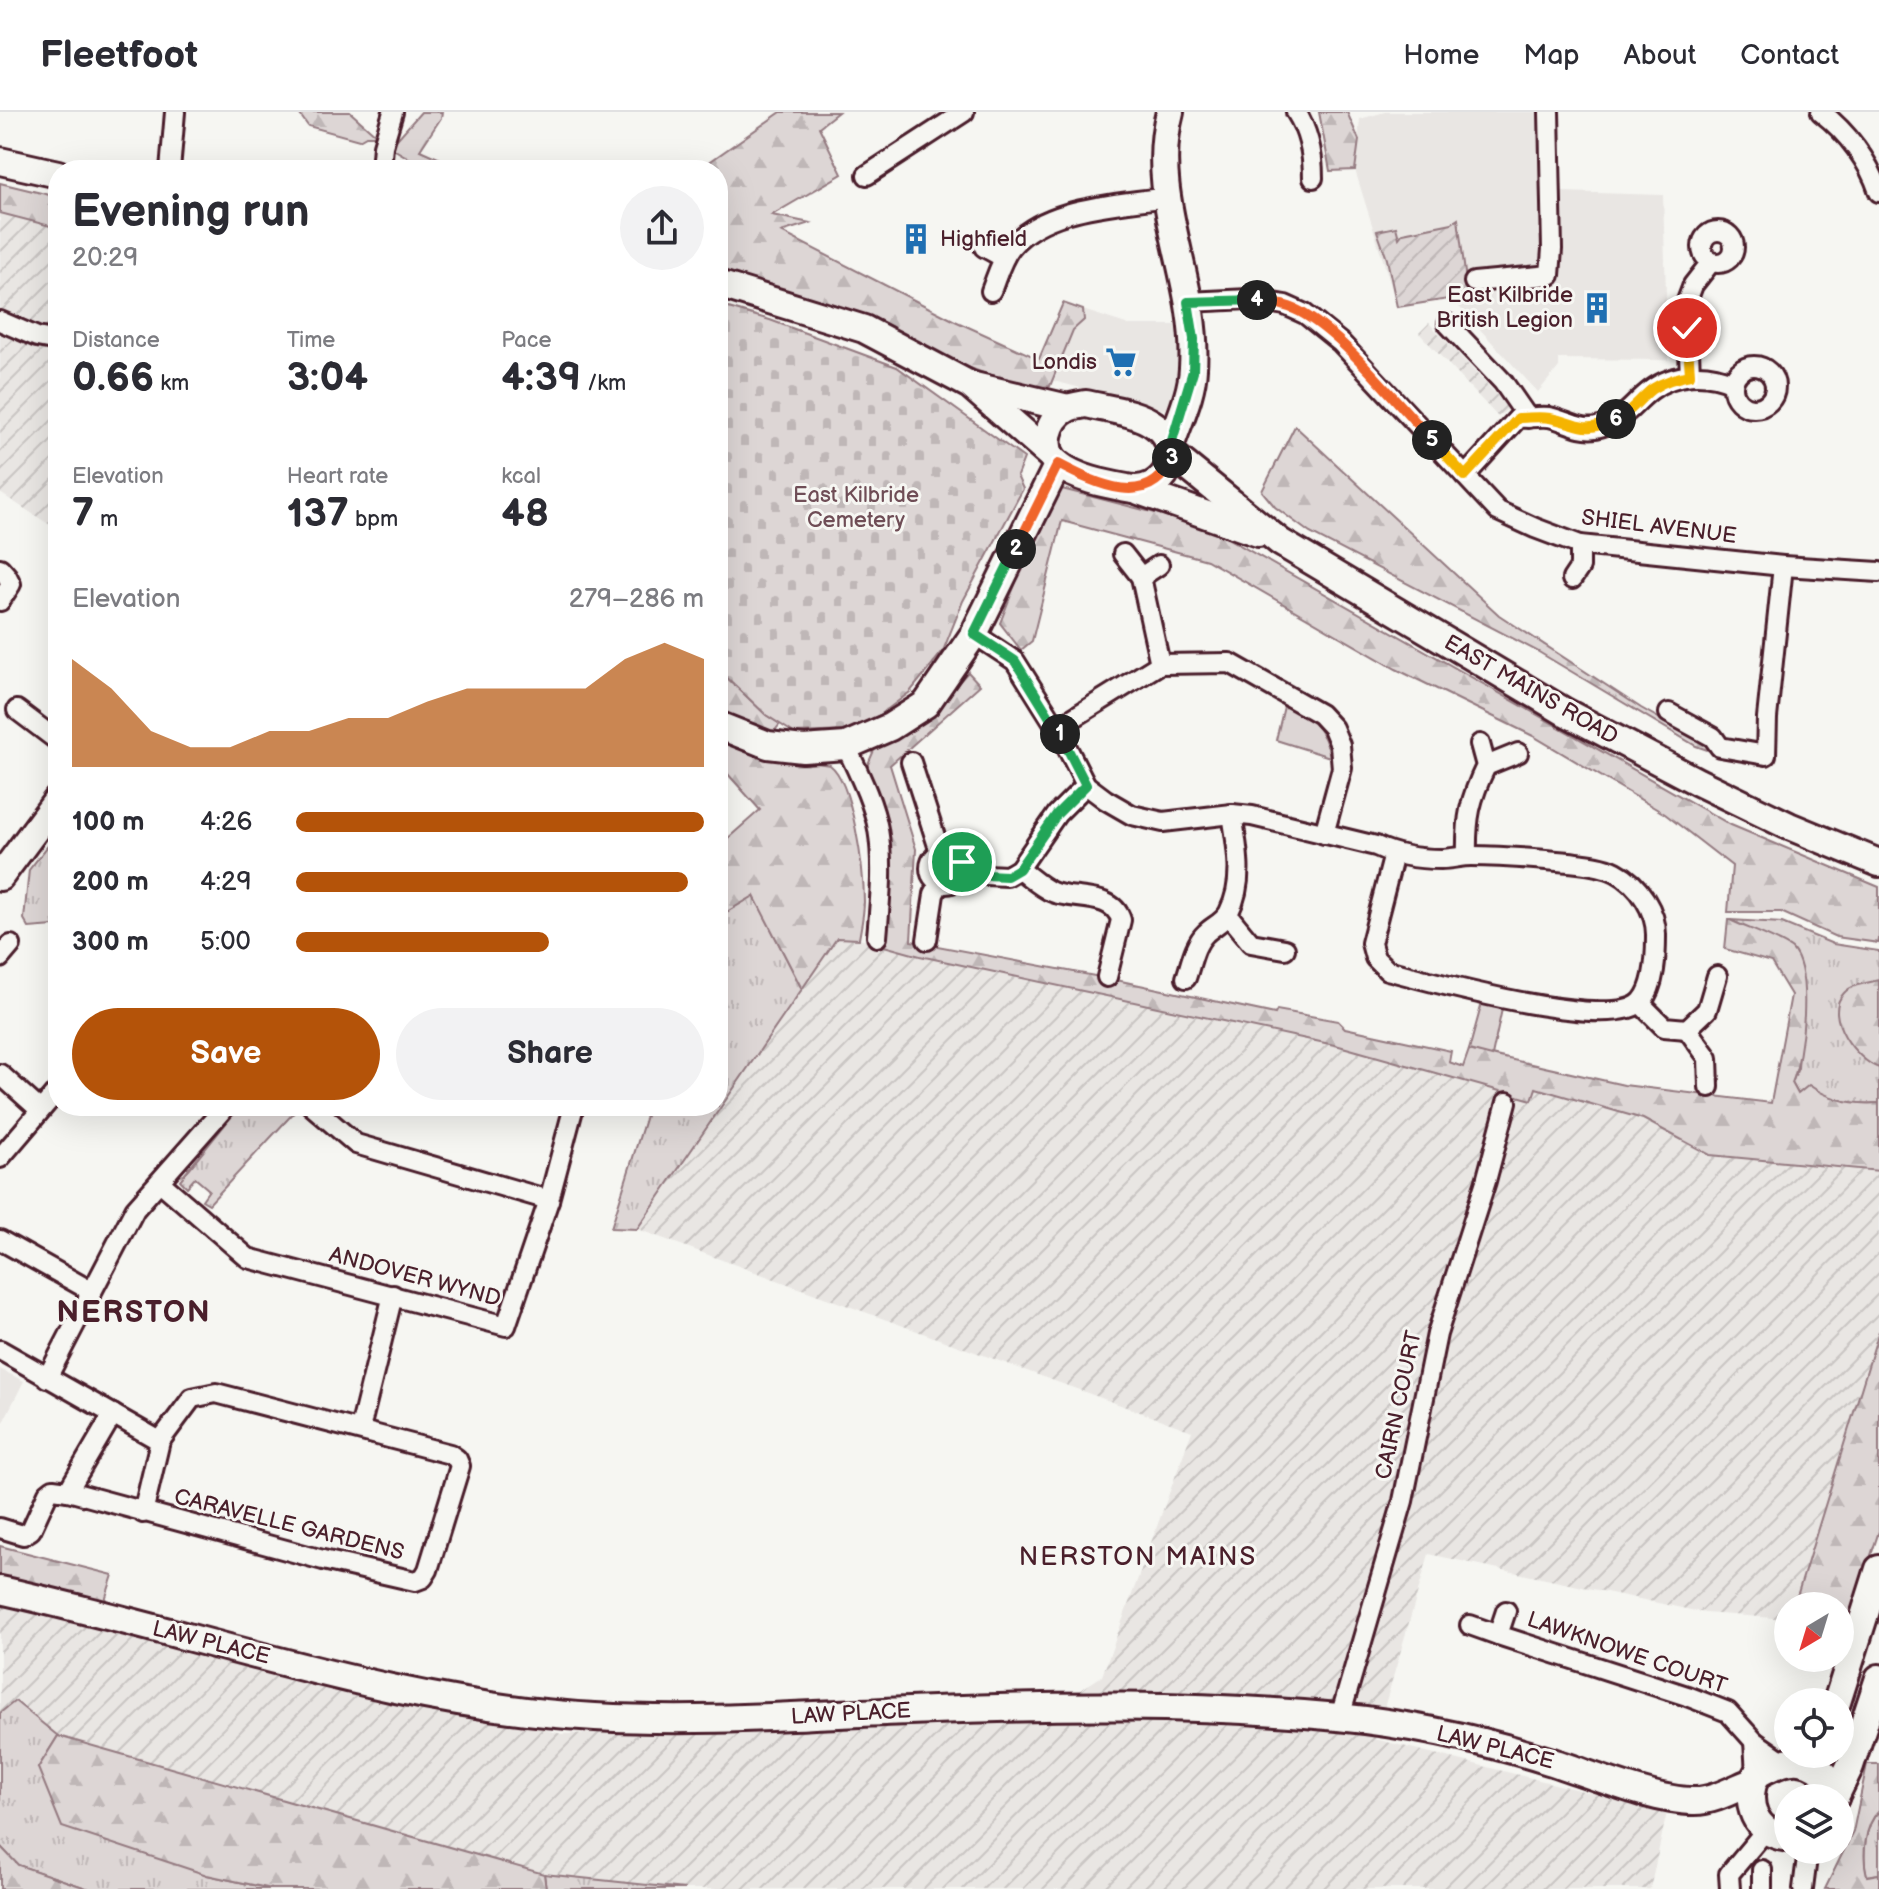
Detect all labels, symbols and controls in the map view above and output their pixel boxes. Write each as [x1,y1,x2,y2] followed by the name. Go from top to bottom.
[40,33,198,78] text: Fleetfoot
[1403,39,1479,72] text: Home
[1523,39,1580,72] text: Map
[1624,39,1696,72] text: About
[1740,39,1839,72] text: Contact
[72,186,309,239] text: Evening run
[620,186,704,270] button: share
[899,222,933,256] building icon: Highfield
[940,226,1027,253] place label: Highfield
[72,243,138,274] text: 20:29
[1237,280,1277,320] pin: 4
[1436,282,1573,334] place label: East Kilbride British Legion
[1251,286,1263,313] text: 4
[1580,291,1614,325] building icon: East Kilbride British Legion
[1653,294,1721,362] pin
[1665,306,1709,350] icon: check
[72,327,160,354] text: Distance
[287,327,335,354] text: Time
[501,327,552,354] text: Pace
[1104,345,1138,379] supermarket icon: Londis
[1031,349,1097,376] place label: Londis
[72,354,154,402] text: 0.66
[287,354,368,402] text: 3:04
[501,354,581,402] text: 4:39
[154,370,189,397] text: km
[581,370,626,397] text: /km
[1596,399,1636,439] pin: 6
[1609,405,1623,432] text: 6
[1412,420,1452,460] pin: 5
[1426,426,1438,453] text: 5
[1152,438,1192,478] pin: 3
[1166,444,1178,471] text: 3
[72,463,164,490] text: Elevation
[287,463,388,490] text: Heart rate
[501,463,541,490] text: kcal
[793,482,919,534] park label: East Kilbride Cemetery
[72,490,94,538] text: 7
[287,490,349,538] text: 137
[501,490,549,538] text: 48
[1580,504,1738,550] street label: SHIEL AVENUE
[94,506,118,533] text: m
[349,506,398,533] text: bpm
[996,529,1036,569] pin: 2
[1009,535,1023,562] text: 2
[72,584,180,615] text: Elevation
[569,584,704,615] text: 279–286 m
[1439,629,1623,751] street label: EAST MAINS ROAD
[1040,714,1080,754] pin: 1
[1055,720,1065,747] text: 1
[72,807,145,838] text: 100 m
[200,807,252,838] text: 4:26
[928,828,996,896] pin
[940,840,984,884] icon: arrive
[72,867,149,898] text: 200 m
[200,867,251,898] text: 4:29
[72,927,149,958] text: 300 m
[200,927,251,958] text: 5:00
[72,1008,380,1100] button: Save
[396,1008,704,1100] button: Share
[326,1241,504,1313] street label: ANDOVER WYND
[56,1295,212,1331] district label: NERSTON
[1370,1328,1428,1482] street label: CAIRN COURT
[171,1483,407,1567] street label: CARAVELLE GARDENS
[1019,1542,1257,1573] district label: NERSTON MAINS
[1774,1592,1854,1672] north arrow
[1774,1592,1854,1864] map controls
[1524,1606,1730,1700] street label: LAWKNOWE COURT
[149,1615,273,1671] street label: LAW PLACE
[1774,1688,1854,1768] button: locate
[790,1697,912,1731] street label: LAW PLACE
[1433,1720,1557,1776] street label: LAW PLACE
[1774,1784,1854,1864] button: layers

